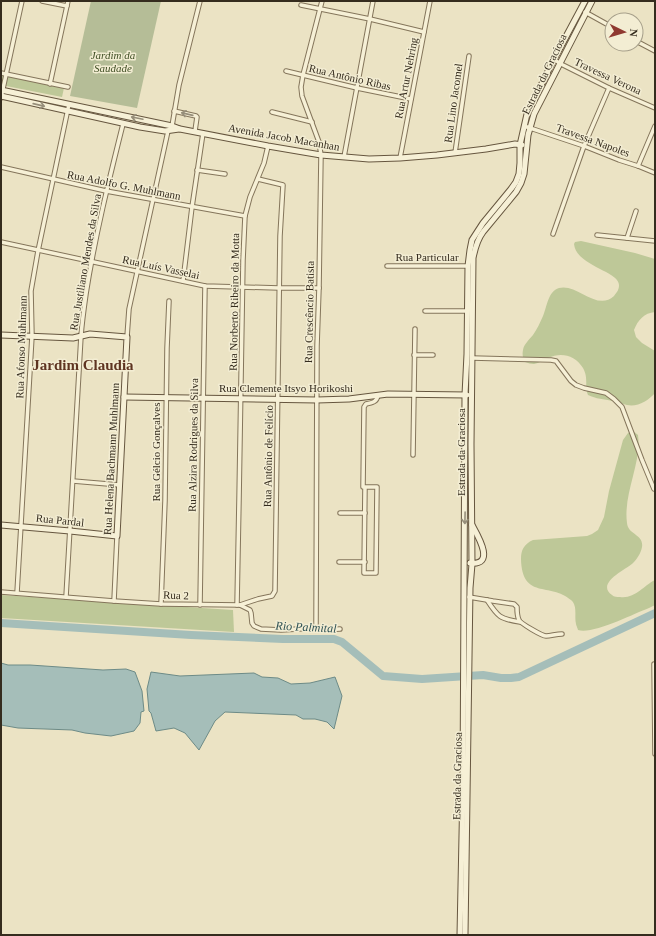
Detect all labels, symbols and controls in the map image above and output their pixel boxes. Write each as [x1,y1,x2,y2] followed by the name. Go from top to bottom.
[604,12,644,52] north arrow
[628,28,640,37] text: N
[519,32,569,116] street label: Estrada da Graciosa
[392,36,420,120] street label: Rua Artur Nehring
[91,49,136,74] park label: Jardim da Saudade
[573,55,643,97] street label: Travessa Verona
[308,62,392,92] street label: Rua Antônio Ribas
[441,63,465,143] street label: Rua Lino Jacomel
[32,101,45,109] one-way arrow
[181,109,194,117] one-way arrow
[131,114,144,122] one-way arrow
[227,121,341,153] street label: Avenida Jacob Macanhan
[555,121,631,159] street label: Travessa Napoles
[66,168,182,202] street label: Rua Adolfo G. Muhlmann
[67,193,103,331] street label: Rua Justiliano Mendes da Silva
[227,233,241,371] street label: Rua Norberto Ribeiro da Motta
[395,251,459,263] street label: Rua Particular
[121,253,201,281] street label: Rua Luís Vasselai
[302,260,316,363] street label: Rua Crescêncio Batista
[13,295,29,399] street label: Rua Afonso Muhlmann
[32,357,134,373] district label: Jardim Claudia
[186,378,200,512] street label: Rua Alzira Rodrigues da Silva
[101,382,121,535] street label: Rua Helena Bachmann Muhlmann
[219,382,353,394] street label: Rua Clemente Itsyo Horikoshi
[150,403,162,501] street label: Rua Gélcio Gonçalves
[261,404,275,507] street label: Rua Antônio de Felício
[455,408,467,496] street label: Estrada da Graciosa
[35,511,85,529] street label: Rua Pardal
[461,511,469,524] one-way arrow
[163,589,189,601] street label: Rua 2
[274,618,337,636] water label: Rio Palmital
[450,732,464,820] street label: Estrada da Graciosa

